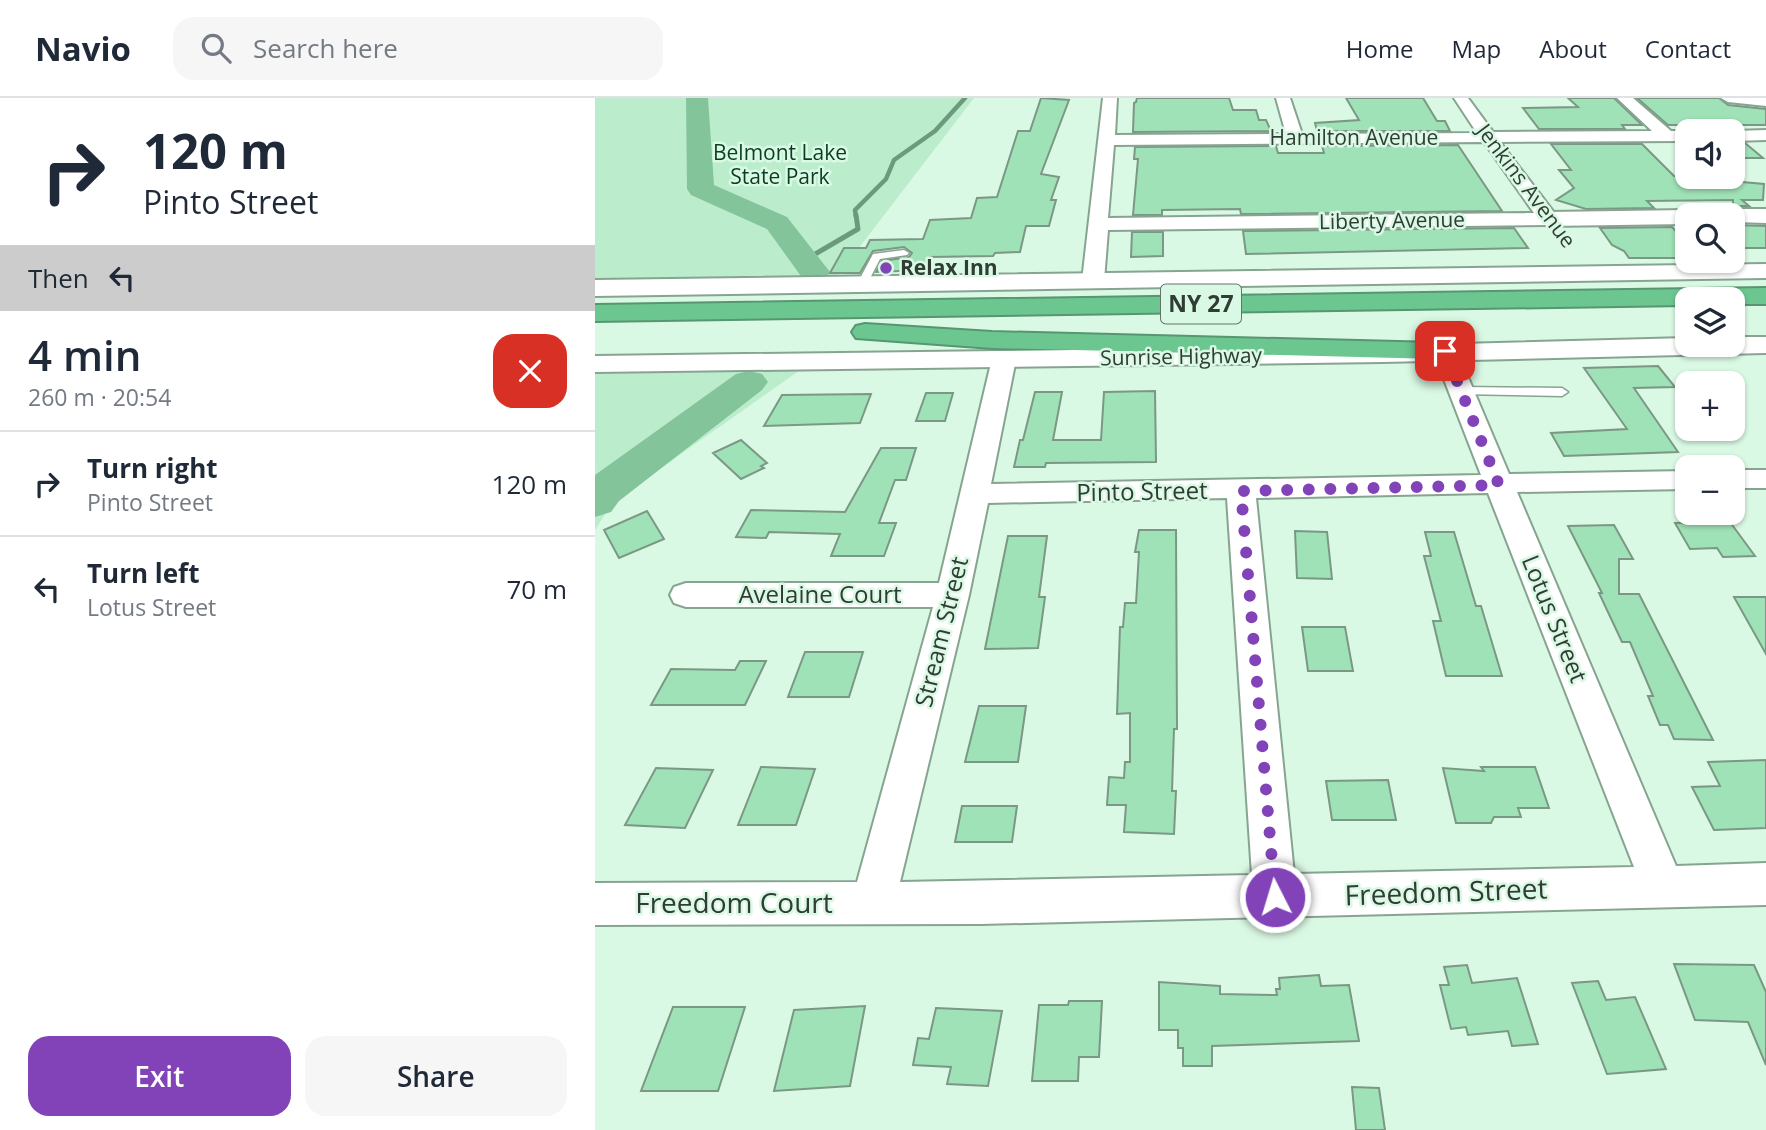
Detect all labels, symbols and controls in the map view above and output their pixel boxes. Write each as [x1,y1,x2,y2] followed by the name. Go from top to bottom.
[173,17,663,80] search box
[35,26,131,71] text: Navio
[197,29,235,67] icon: search
[253,30,398,66] text: Search here
[1346,32,1414,65] text: Home
[1452,32,1501,65] text: Map
[1539,32,1607,65] text: About
[1645,32,1731,65] text: Contact
[1470,116,1583,253] street label: Jenkins Avenue
[143,117,288,183] text: 120 m
[1675,119,1745,525] map controls
[1675,119,1745,189] button: sound
[1270,123,1438,151] street label: Hamilton Avenue
[28,126,119,217] icon: right
[713,138,847,190] park label: Belmont Lake State Park
[143,180,318,223] text: Pinto Street
[1675,203,1745,273] button: search
[1319,205,1465,235] street label: Liberty Avenue
[900,253,998,281] place label: Relax Inn
[103,259,141,297] icon: left
[28,260,89,296] text: Then
[878,260,894,276] marker: Relax Inn
[1161,284,1241,324] road number: NY 27
[1675,287,1745,357] button: layers
[1415,321,1475,381] pin
[28,326,141,383] text: 4 min
[1426,332,1464,370] icon: arrive
[493,334,567,408] button: close
[1100,341,1263,371] street label: Sunrise Highway
[1675,371,1745,441] button: +
[28,381,171,413] text: 260 m · 20:54
[87,450,218,486] text: Turn right
[1675,455,1745,525] button: −
[28,465,66,503] icon: right
[492,466,567,502] text: 120 m
[1076,473,1208,508] street label: Pinto Street
[87,486,213,518] text: Pinto Street
[1515,550,1596,687] street label: Lotus Street
[906,553,975,710] street label: Stream Street
[87,555,199,591] text: Turn left
[28,570,66,608] icon: left
[506,571,567,607] text: 70 m
[738,577,902,610] street label: Avelaine Court
[87,591,216,623] text: Lotus Street
[1238,860,1312,934] position arrow
[1344,868,1548,914] street label: Freedom Street
[635,883,833,921] street label: Freedom Court
[28,1036,291,1116] button: Exit
[305,1036,567,1116] button: Share

